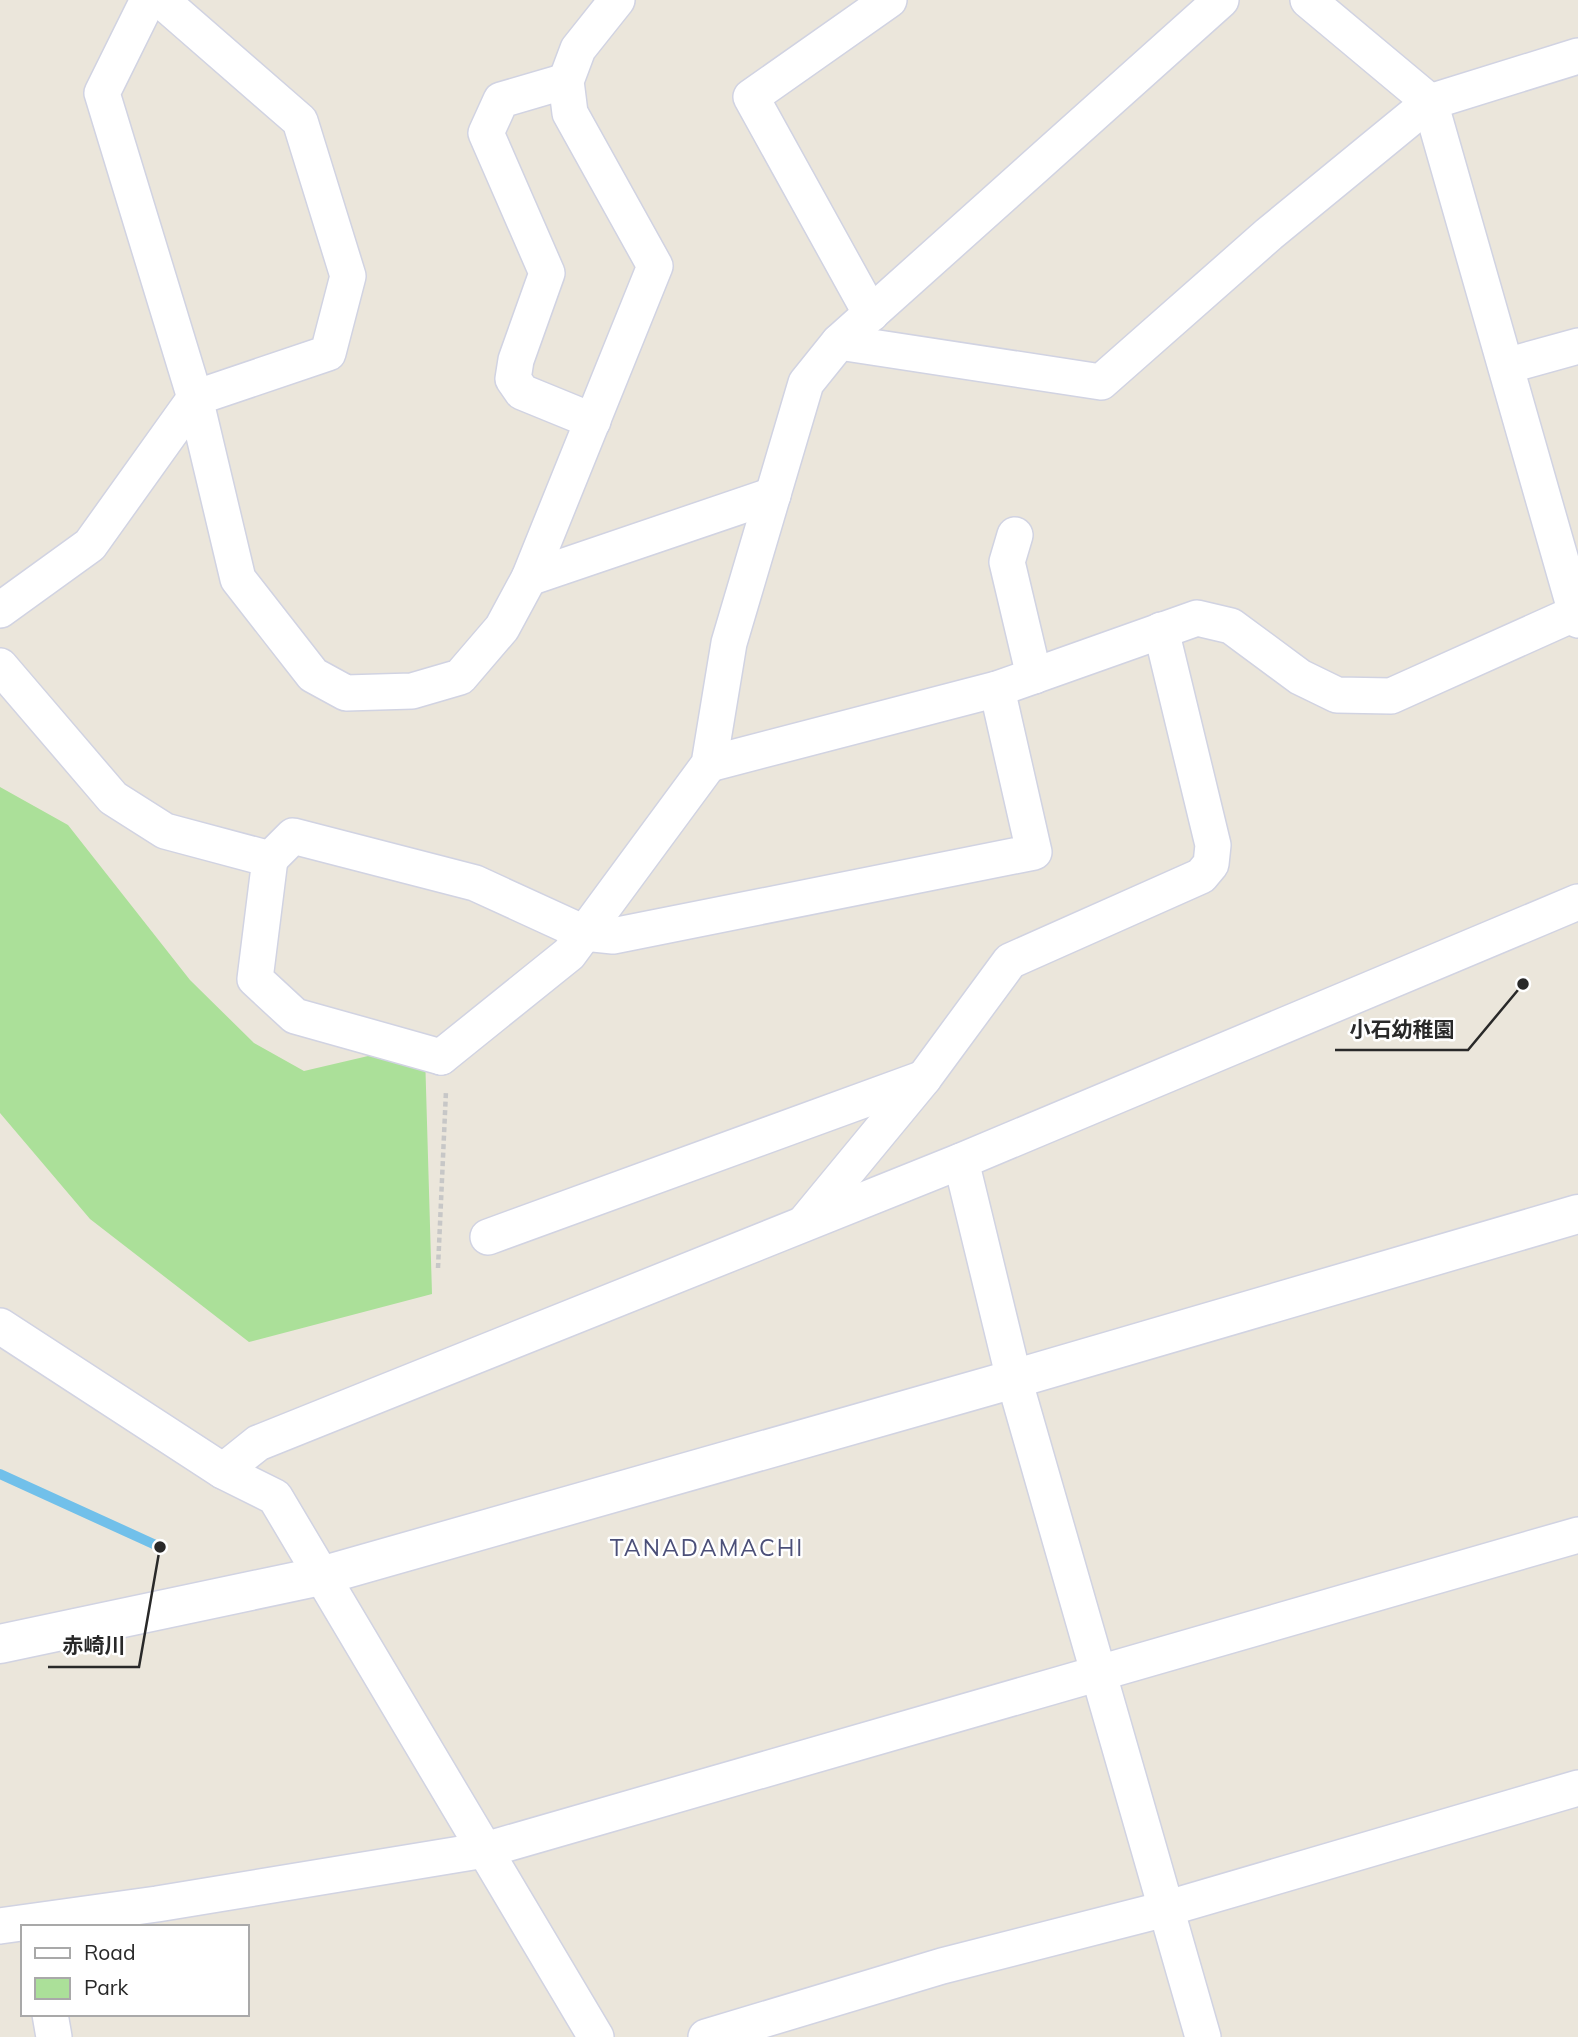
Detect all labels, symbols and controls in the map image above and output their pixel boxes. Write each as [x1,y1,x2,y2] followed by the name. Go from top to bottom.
[1335,1008,1468,1050] callout: 小石幼稚園
[1350,1016,1455,1042] text: 小石幼稚園
[610,1533,804,1562] district label: TANADAMACHI
[48,1625,139,1667] callout: 赤崎川
[63,1632,126,1658] text: 赤崎川
[21,1925,248,2016] legend
[84,1939,135,1965] text: Road
[84,1974,128,2000] text: Park

